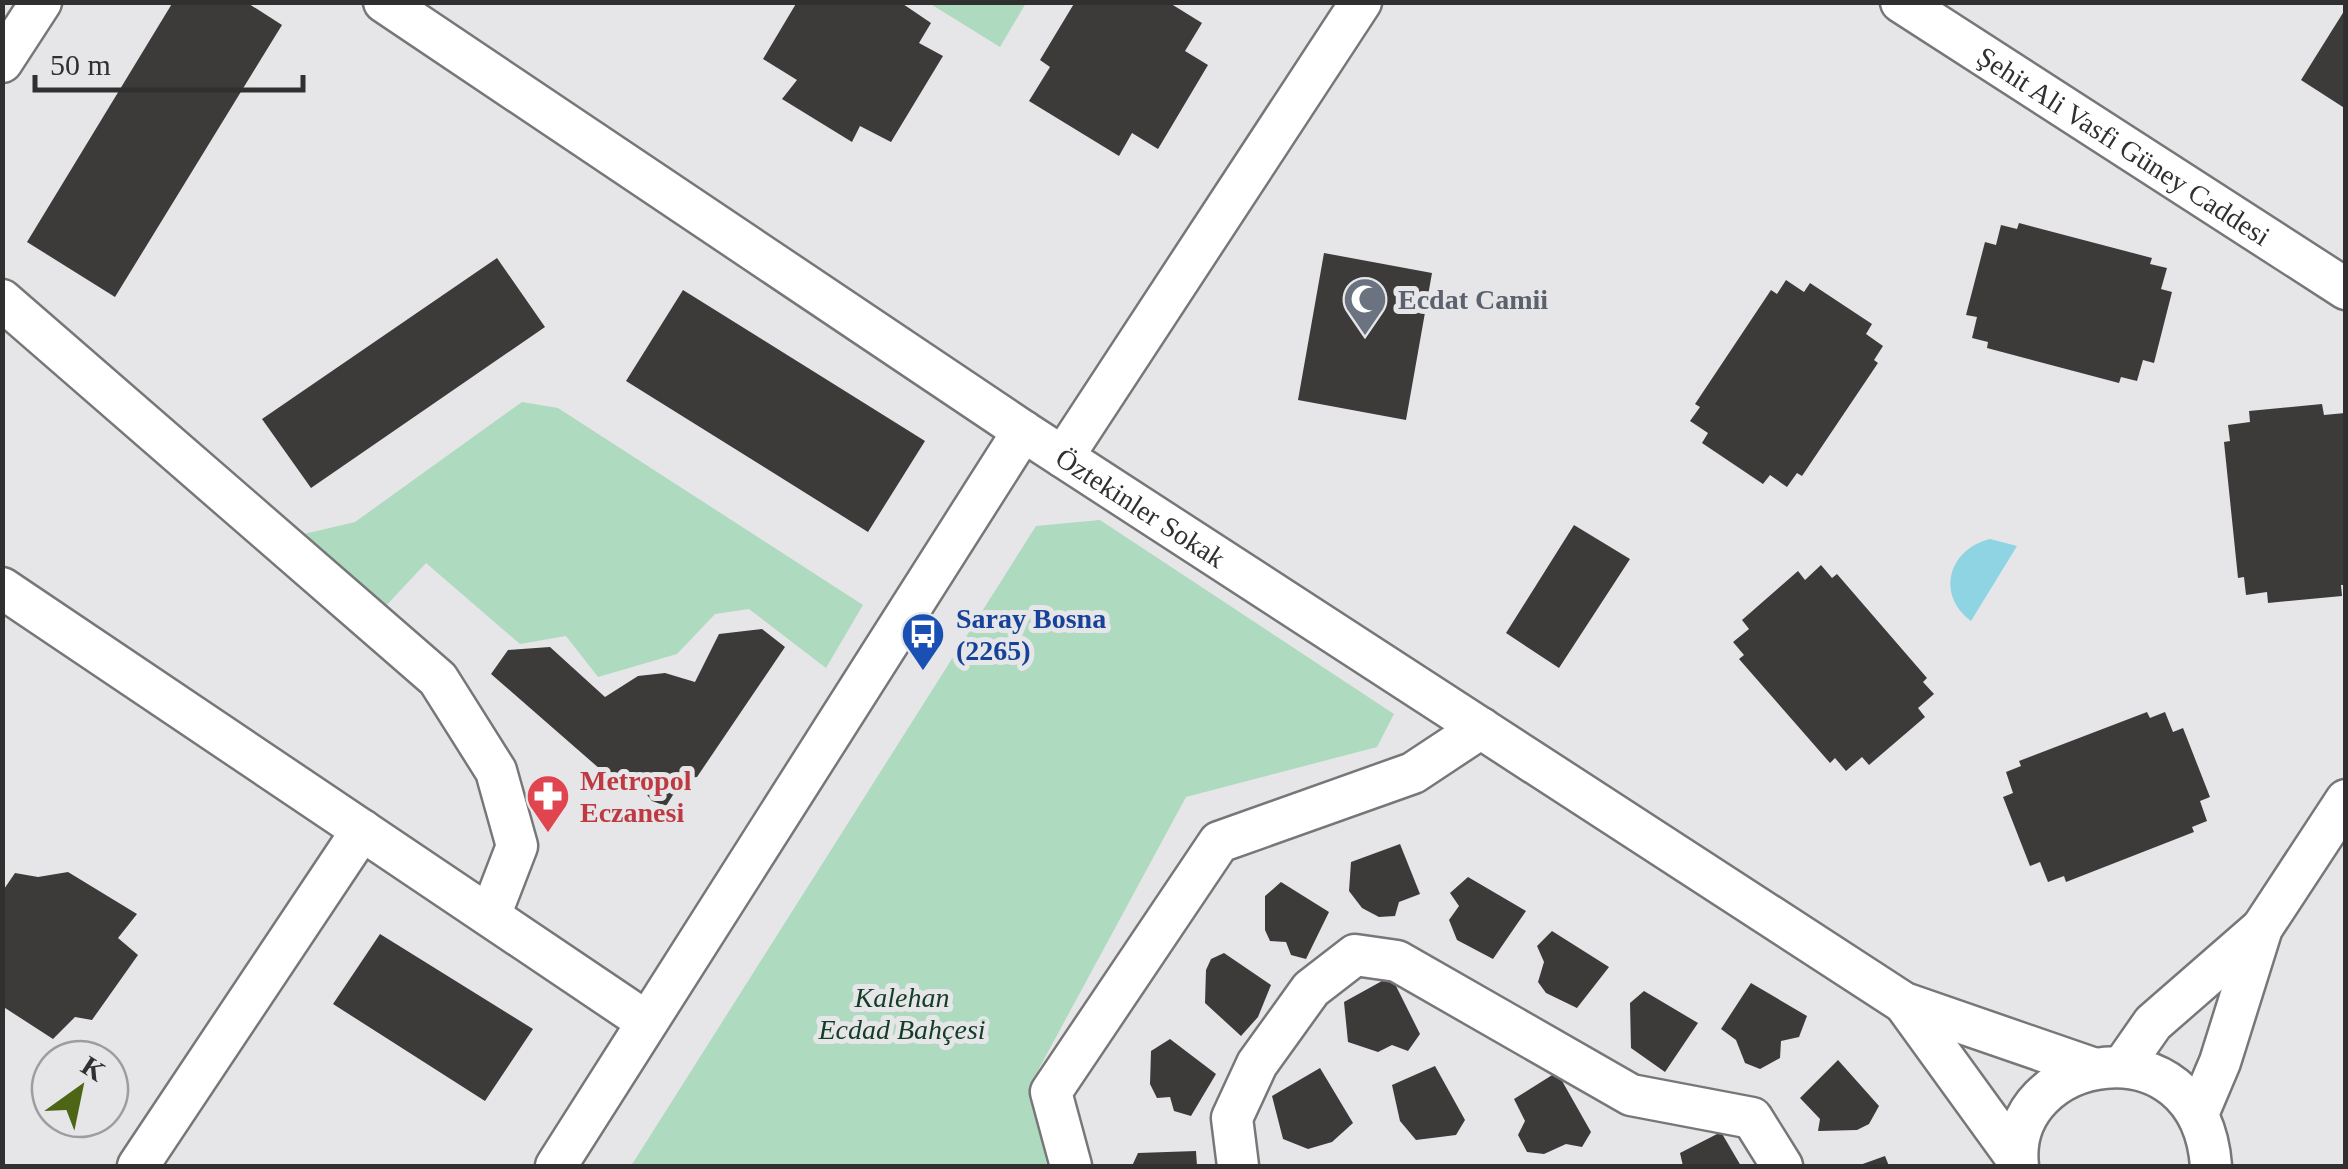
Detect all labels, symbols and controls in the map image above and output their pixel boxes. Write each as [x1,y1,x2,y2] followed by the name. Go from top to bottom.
[35,30,302,92] scale bar
[1971,40,2276,252] street label: Şehit Ali Vasfi Güney Caddesi
[50,48,111,81] text: 50 m
[1342,276,1388,337] mosque icon: Ecdat Camii
[1398,284,1548,315] place label: Ecdat Camii
[1050,442,1231,574] street label: Öztekinler Sokak
[956,603,1106,666] place label: Saray Bosna (2265)
[900,611,946,672] bus stop icon: Saray Bosna (2265)
[580,765,692,828] place label: Metropol Eczanesi
[525,773,571,834] pharmacy icon: Metropol Eczanesi
[817,982,986,1045] park label: Kalehan Ecdad Bahçesi
[30,1039,130,1139] north arrow
[76,1050,111,1088] text: K

